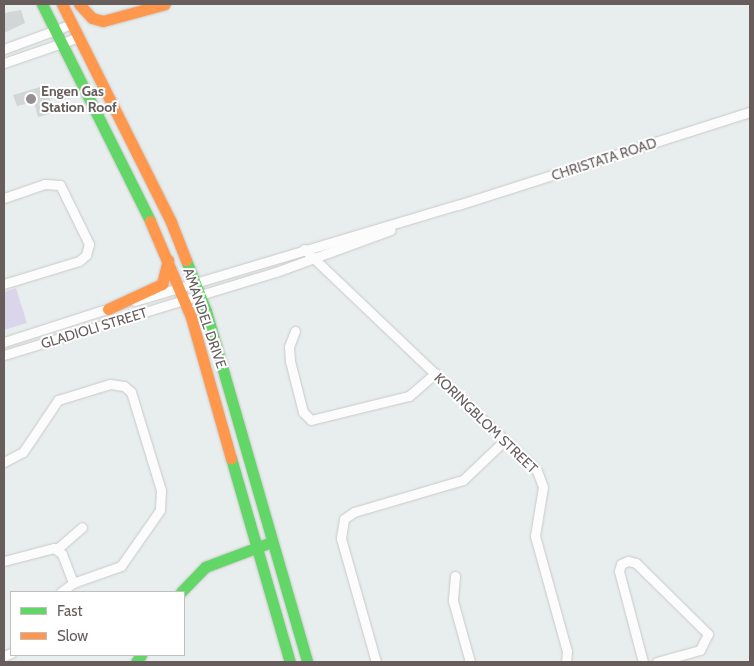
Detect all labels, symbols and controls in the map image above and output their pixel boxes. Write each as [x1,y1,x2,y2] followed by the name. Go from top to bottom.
[41,83,117,115] place label: Engen Gas Station Roof
[25,93,37,105] marker: Engen Gas Station Roof
[549,134,659,184] street label: CHRISTATA ROAD
[180,266,230,370] street label: AMANDEL DRIVE
[39,304,149,352] street label: GLADIOLI STREET
[431,369,541,477] street label: KORINGBLOM STREET
[10,591,185,656] legend
[57,602,82,620] text: Fast
[57,627,88,645] text: Slow

